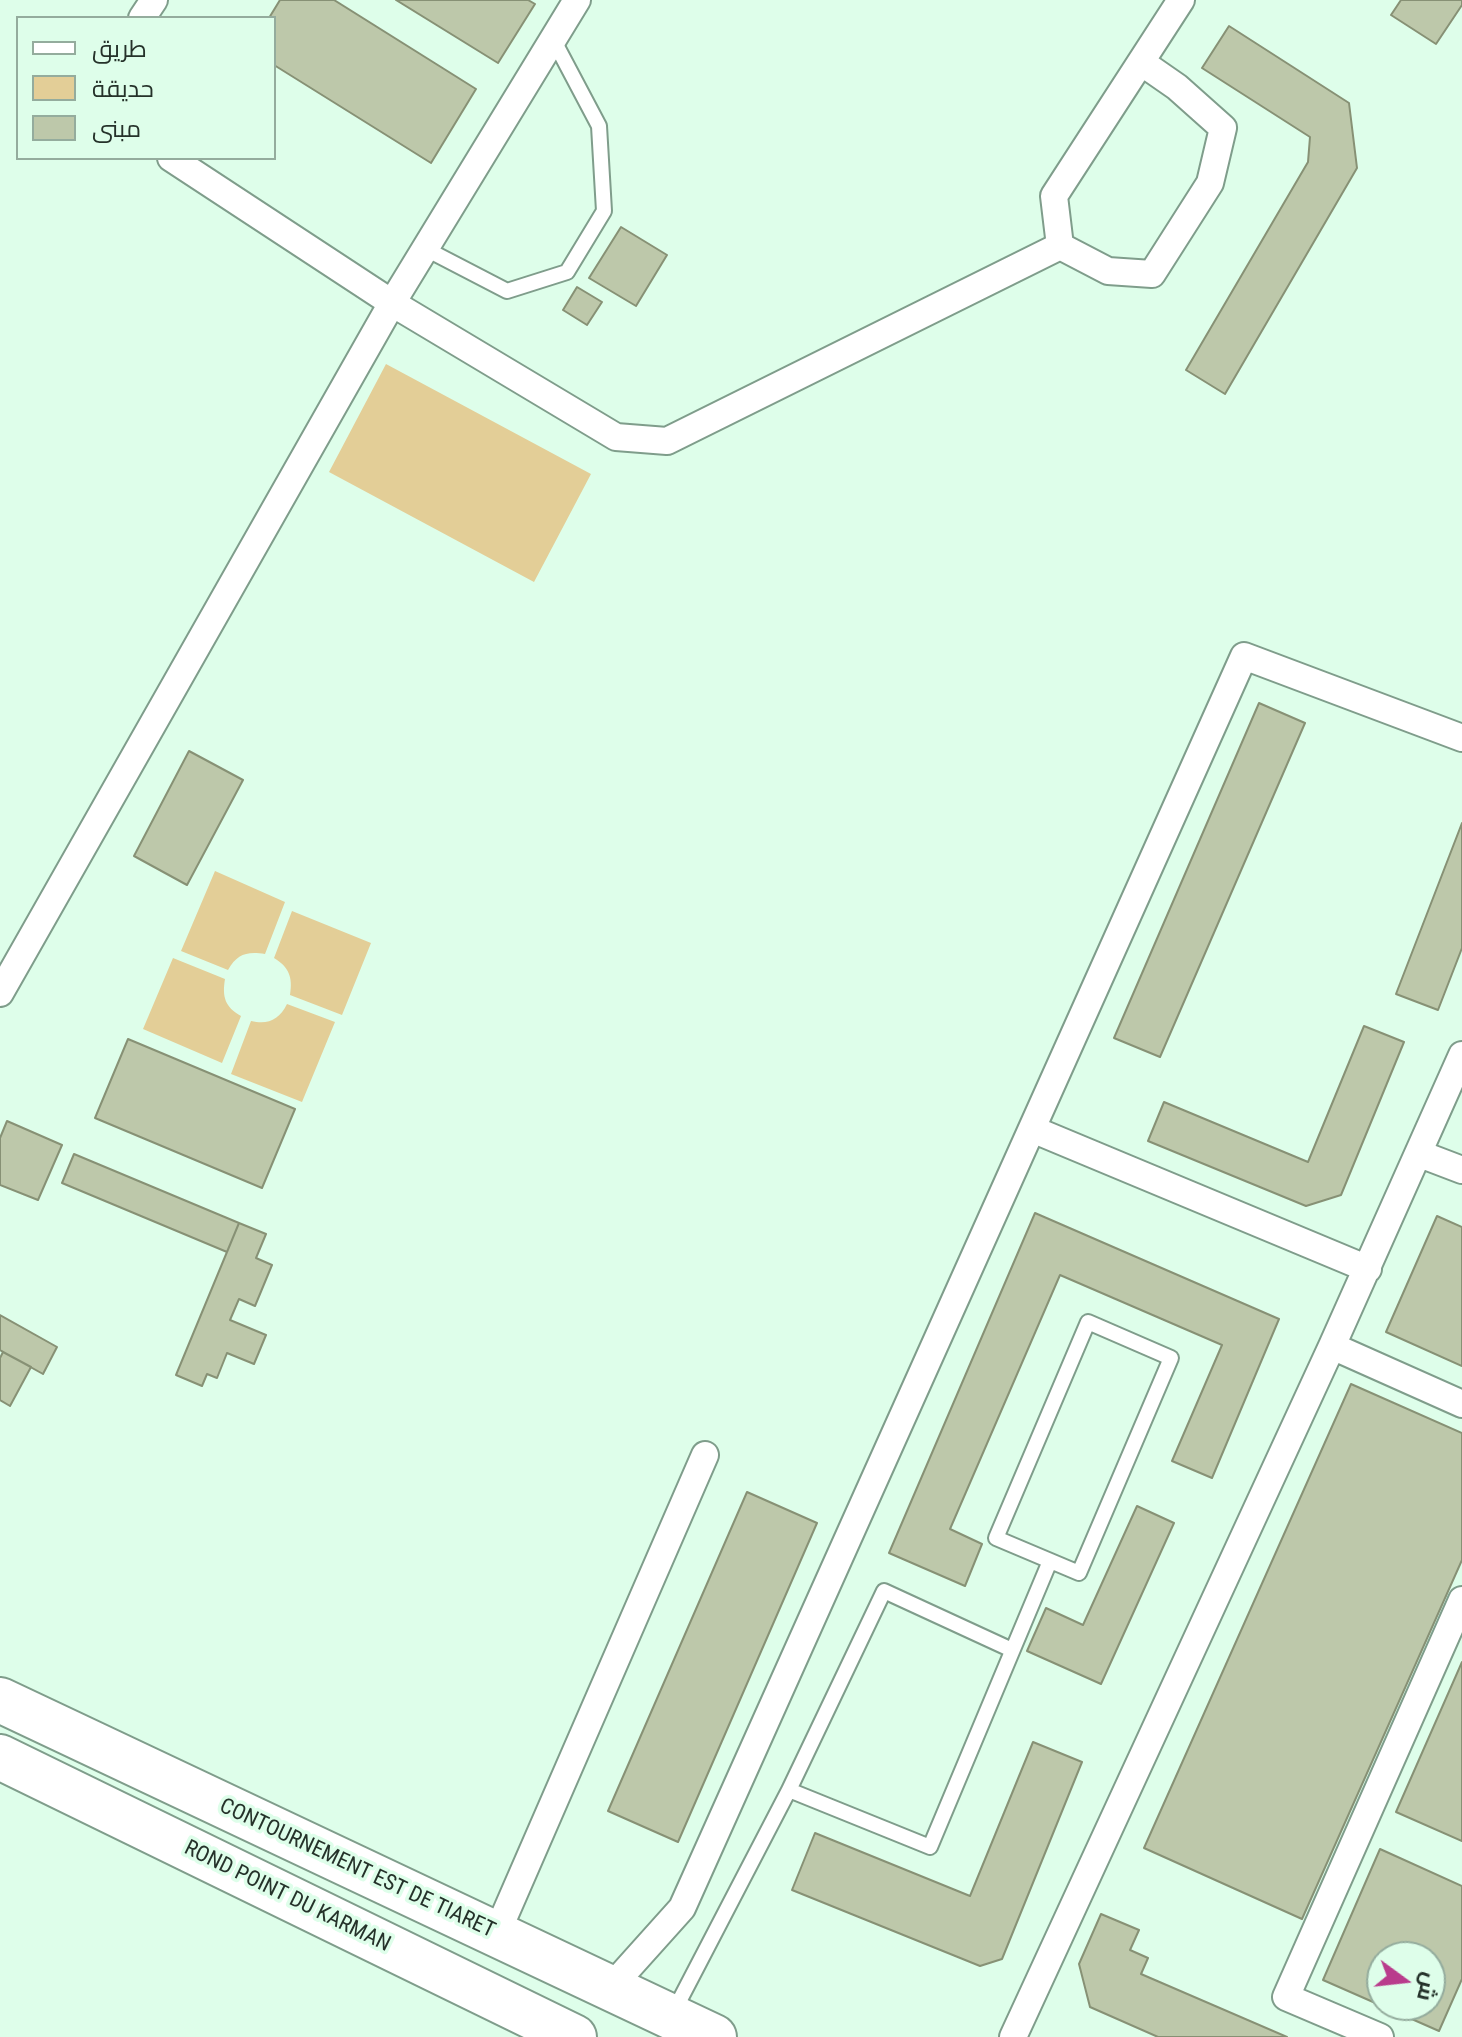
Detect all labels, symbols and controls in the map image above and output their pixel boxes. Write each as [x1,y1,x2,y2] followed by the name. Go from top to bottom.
[16,16,276,160] legend
[92,35,147,63] text: طريق
[92,75,154,103] text: حديقة
[92,115,141,143] text: مبنى
[215,1793,499,1945] street label: CONTOURNEMENT EST DE TIARET
[180,1836,394,1958] street label: ROND POINT DU KARMAN
[1366,1941,1446,2021] north arrow
[1412,1970,1443,2004] text: ش

